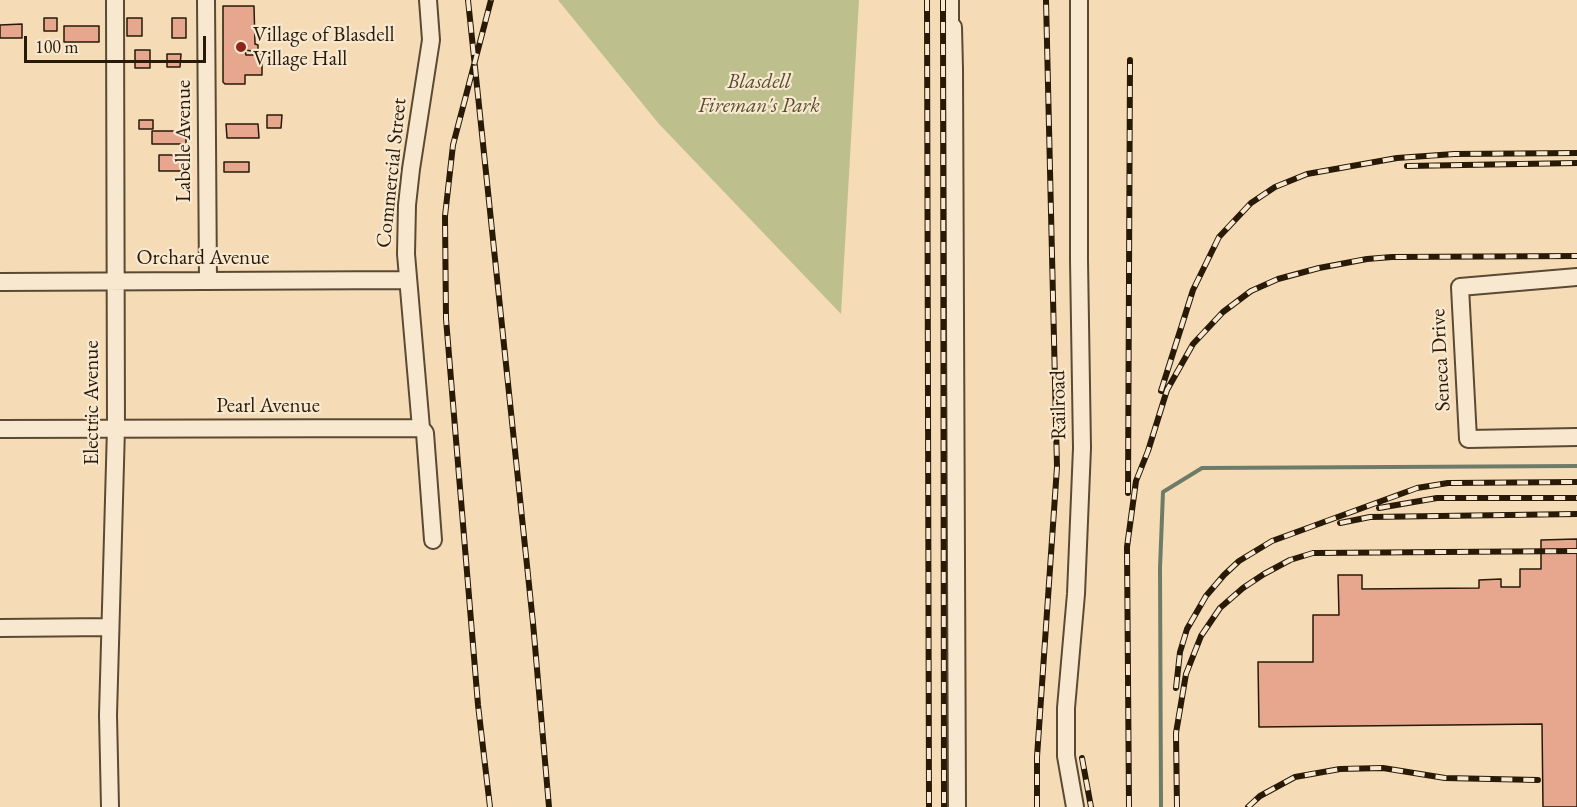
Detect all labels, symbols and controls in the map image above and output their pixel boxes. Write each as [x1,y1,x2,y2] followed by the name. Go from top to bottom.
[253,22,395,72] place label: Village of Blasdell Village Hall
[27,24,208,62] scale bar
[35,35,79,58] text: 100 m
[234,40,248,54] marker: Village of Blasdell Village Hall
[698,69,820,119] park label: Blasdell Fireman's Park
[171,80,197,202] street label: Labelle Avenue
[372,97,412,249] street label: Commercial Street
[137,245,269,271] street label: Orchard Avenue
[1426,308,1456,412] street label: Seneca Drive
[79,340,105,466] street label: Electric Avenue
[1046,370,1072,440] street label: Railroad
[216,393,320,419] street label: Pearl Avenue

